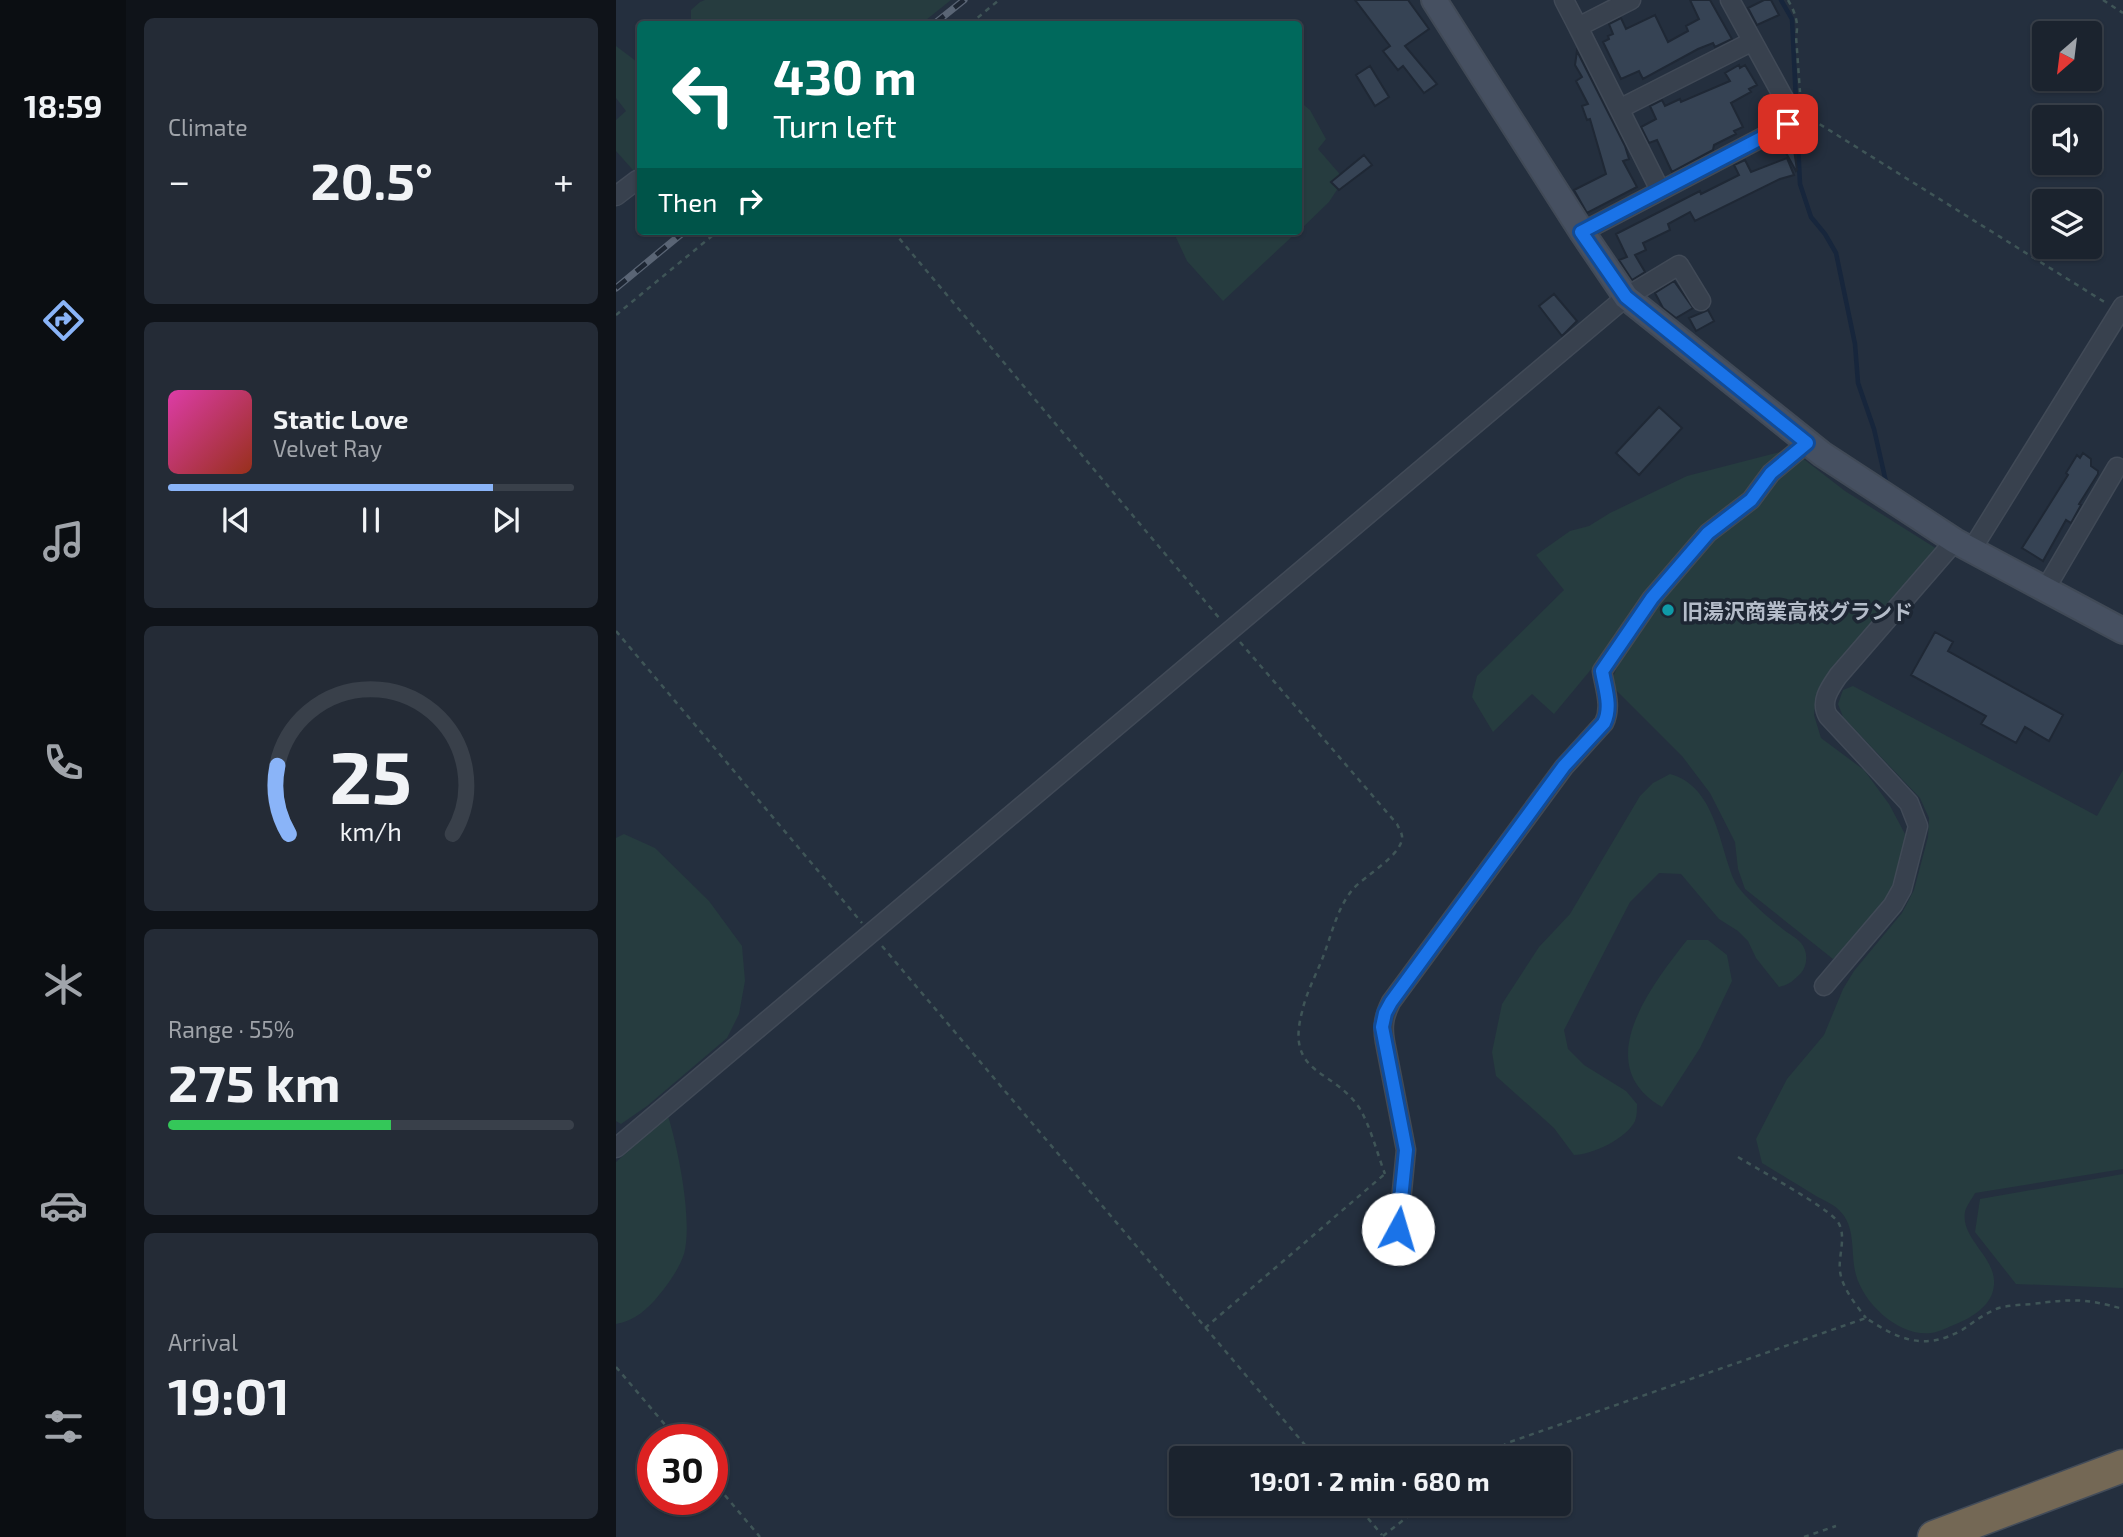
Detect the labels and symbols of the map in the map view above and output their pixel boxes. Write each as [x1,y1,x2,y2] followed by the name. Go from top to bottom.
[2032,21,2102,91] north arrow
[1758,94,1818,154] pin
[1682,598,1913,623] place label: 旧湯沢商業高校グランド
[1660,602,1676,618] marker: 旧湯沢商業高校グランド
[1361,1192,1435,1266] position arrow
[637,1424,728,1515] speed limit sign: 30

